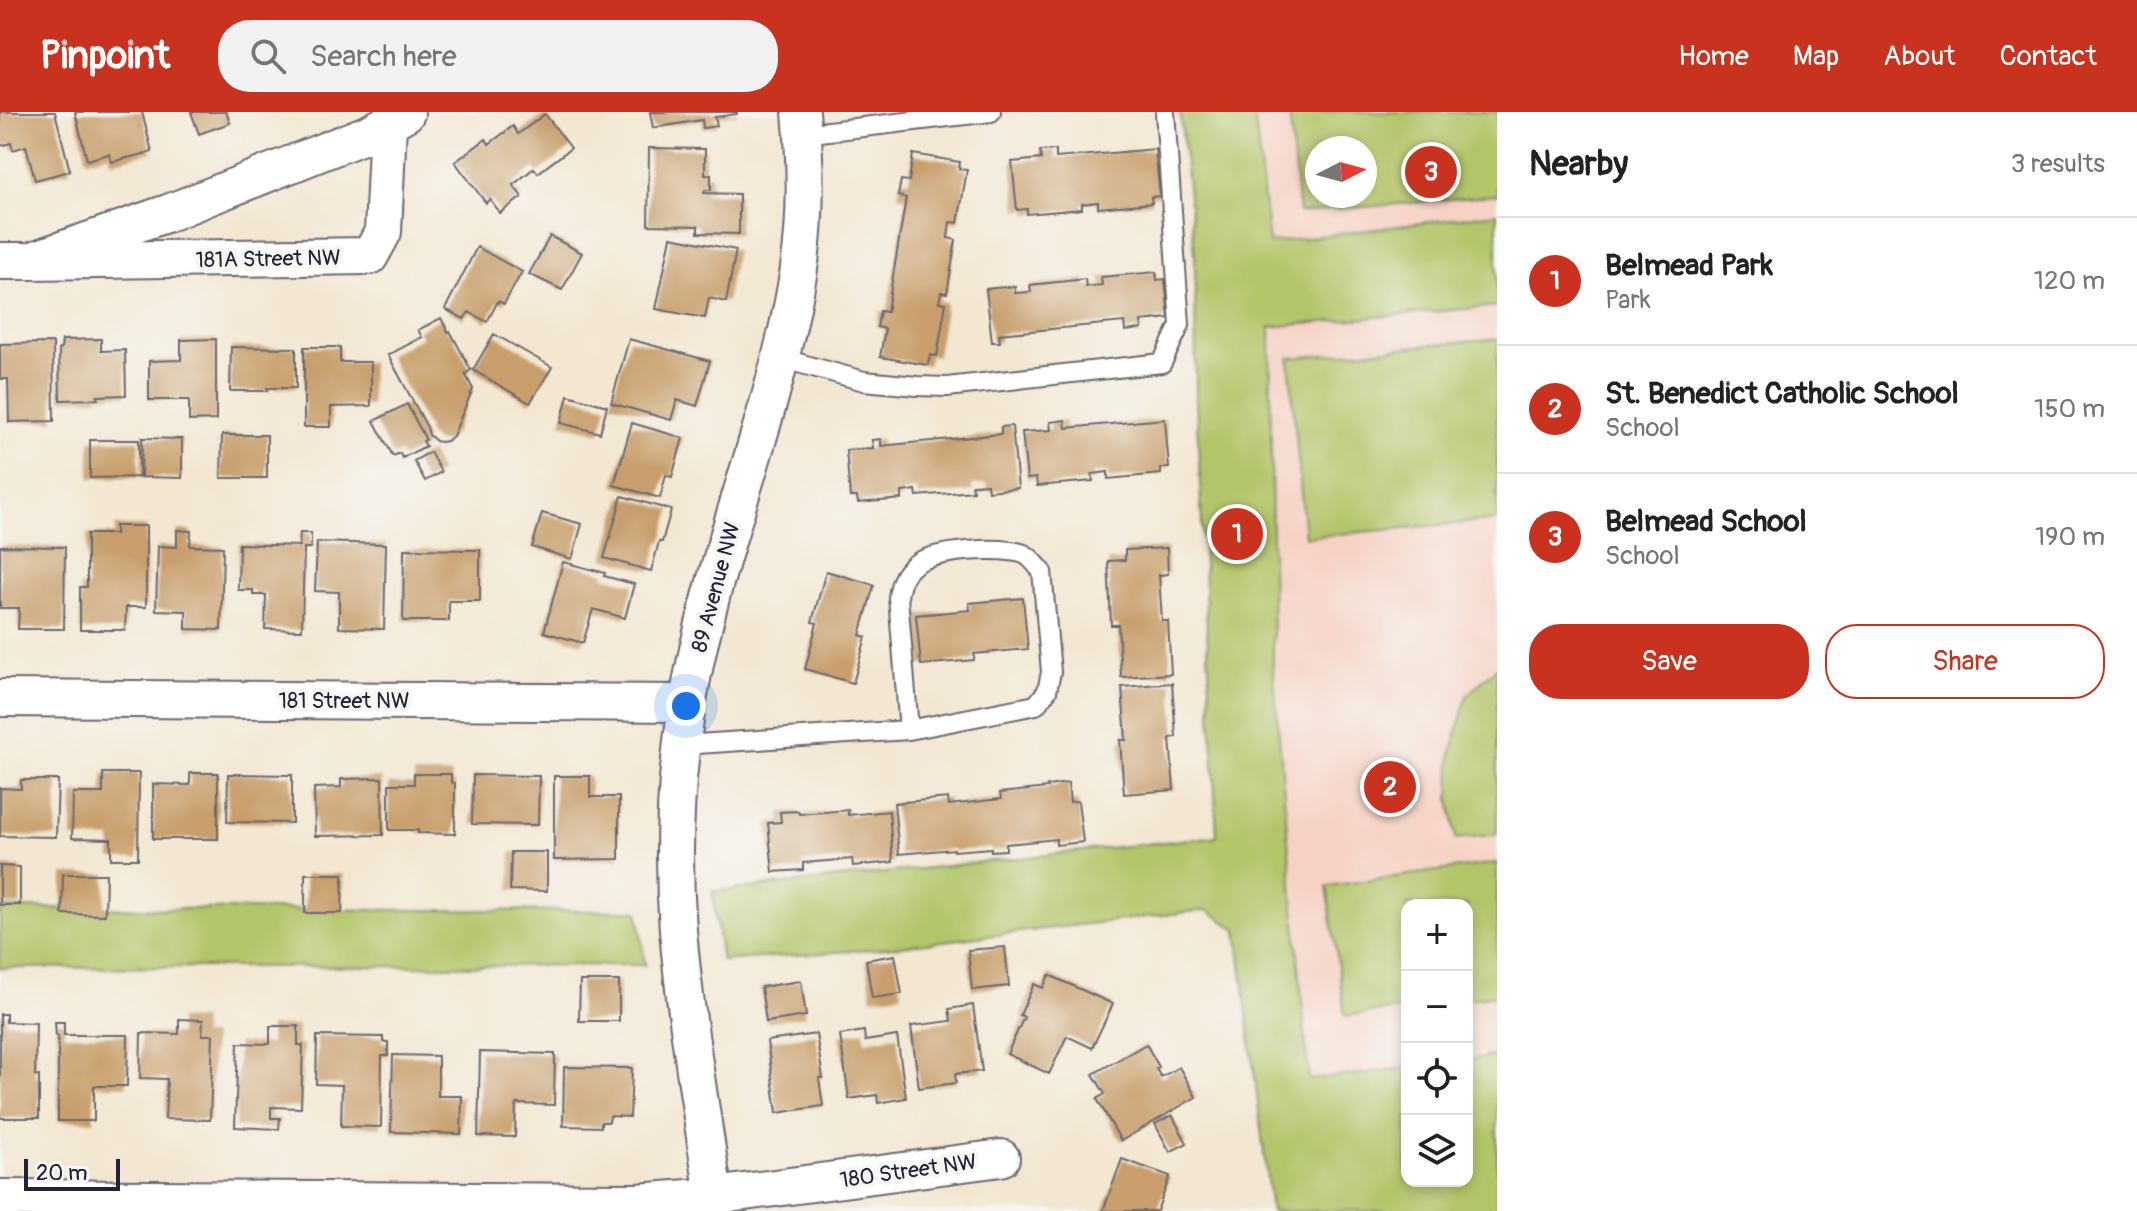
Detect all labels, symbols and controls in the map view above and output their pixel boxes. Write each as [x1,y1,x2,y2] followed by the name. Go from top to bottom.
[218,20,778,92] search box
[40,32,170,80] text: Pinpoint
[246,34,290,78] icon: search
[310,38,457,75] text: Search here
[1678,39,1749,74] text: Home
[1793,39,1839,74] text: Map
[1883,39,1956,74] text: About
[2000,39,2097,74] text: Contact
[1305,136,1377,208] north arrow
[1405,142,1457,202] pin: 3
[1529,143,1628,186] text: Nearby
[2011,148,2105,180] text: 3 results
[195,244,341,274] street label: 181A Street NW
[1605,247,1773,284] text: Belmead Park
[1550,265,1560,297] text: 1
[2034,265,2105,297] text: 120 m
[1605,284,1651,316] text: Park
[1605,375,1959,412] text: St. Benedict Catholic School
[1548,393,1562,425] text: 2
[2034,393,2105,425] text: 150 m
[1605,412,1680,444] text: School
[1605,503,1807,540] text: Belmead School
[1211,504,1263,564] pin: 1
[685,519,747,655] street label: 89 Avenue NW
[1548,521,1562,553] text: 3
[2035,521,2105,553] text: 190 m
[1605,540,1680,572] text: School
[1529,624,1809,699] button: Save
[1825,624,2105,699] button: Share
[666,686,706,726] your location
[278,687,410,715] street label: 181 Street NW
[1364,757,1416,817] pin: 2
[1401,899,1473,1187] map controls
[1401,899,1473,971] button: +
[1401,971,1473,1043] button: −
[1401,1043,1473,1115] button: locate
[1401,1115,1473,1187] button: layers
[838,1148,978,1194] street label: 180 Street NW
[24,1155,120,1191] scale bar
[36,1159,88,1187] text: 20 m

